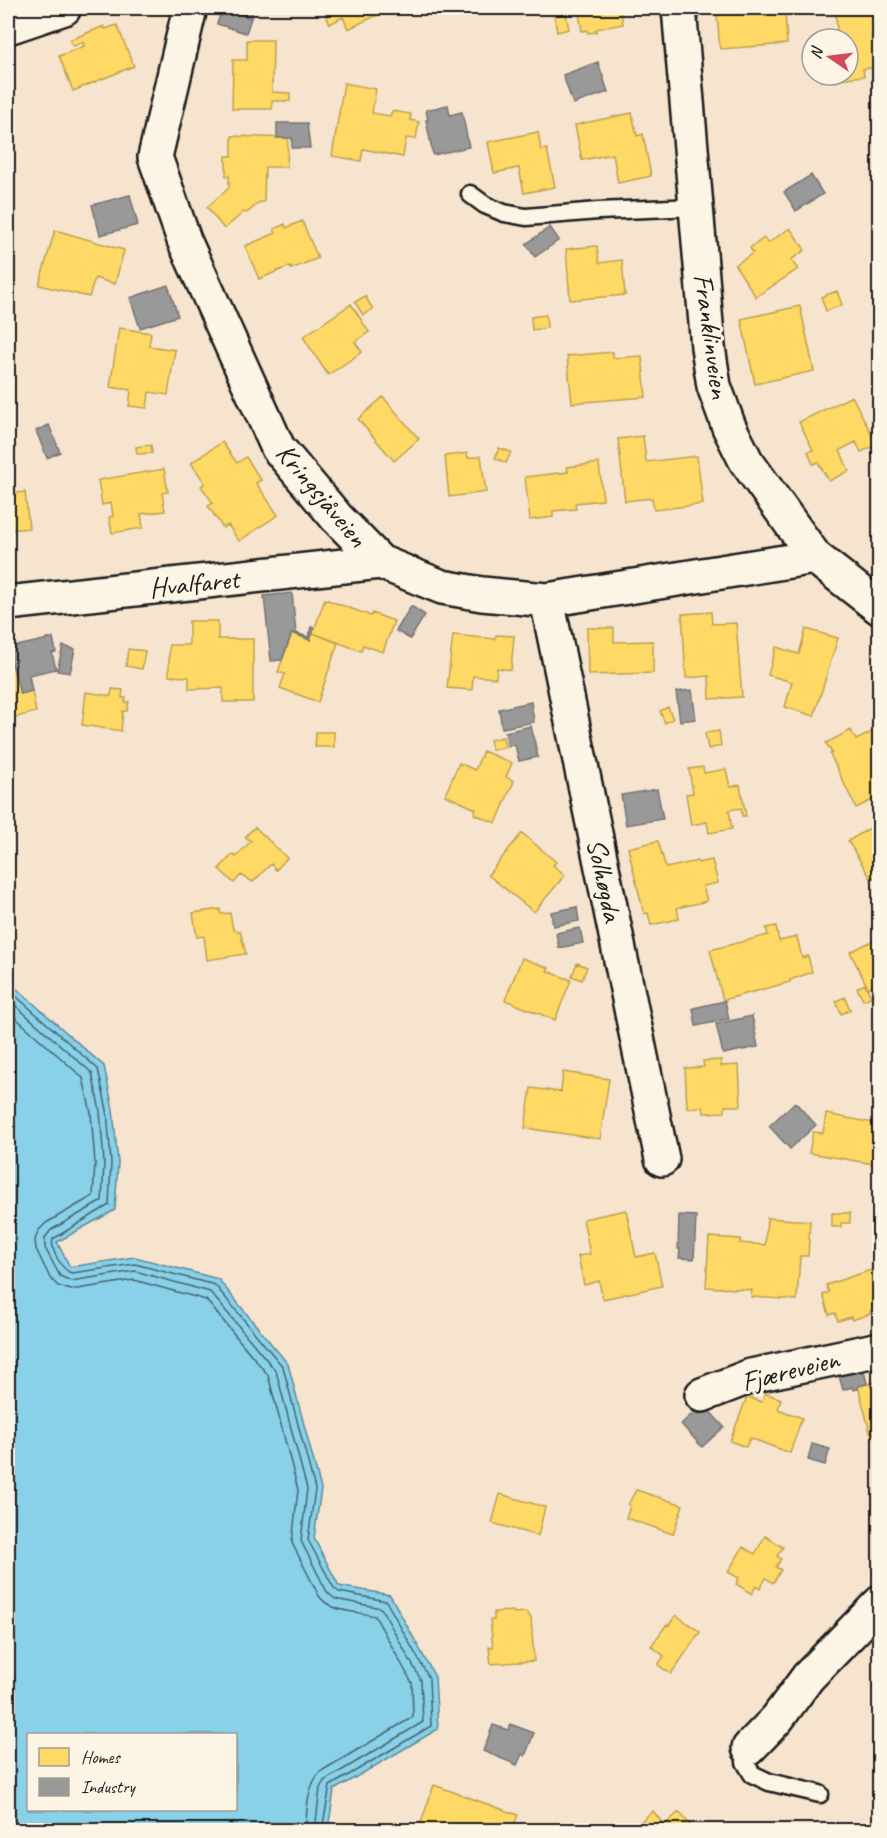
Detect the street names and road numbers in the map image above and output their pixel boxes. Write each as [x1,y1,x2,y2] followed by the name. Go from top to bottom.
[686,272,738,402] street label: Franklinveien
[269,436,376,554] street label: Kringsjåveien
[148,561,243,605] street label: Hvalfaret
[579,835,631,926] street label: Solhøgda
[738,1341,844,1399] street label: Fjæreveien

